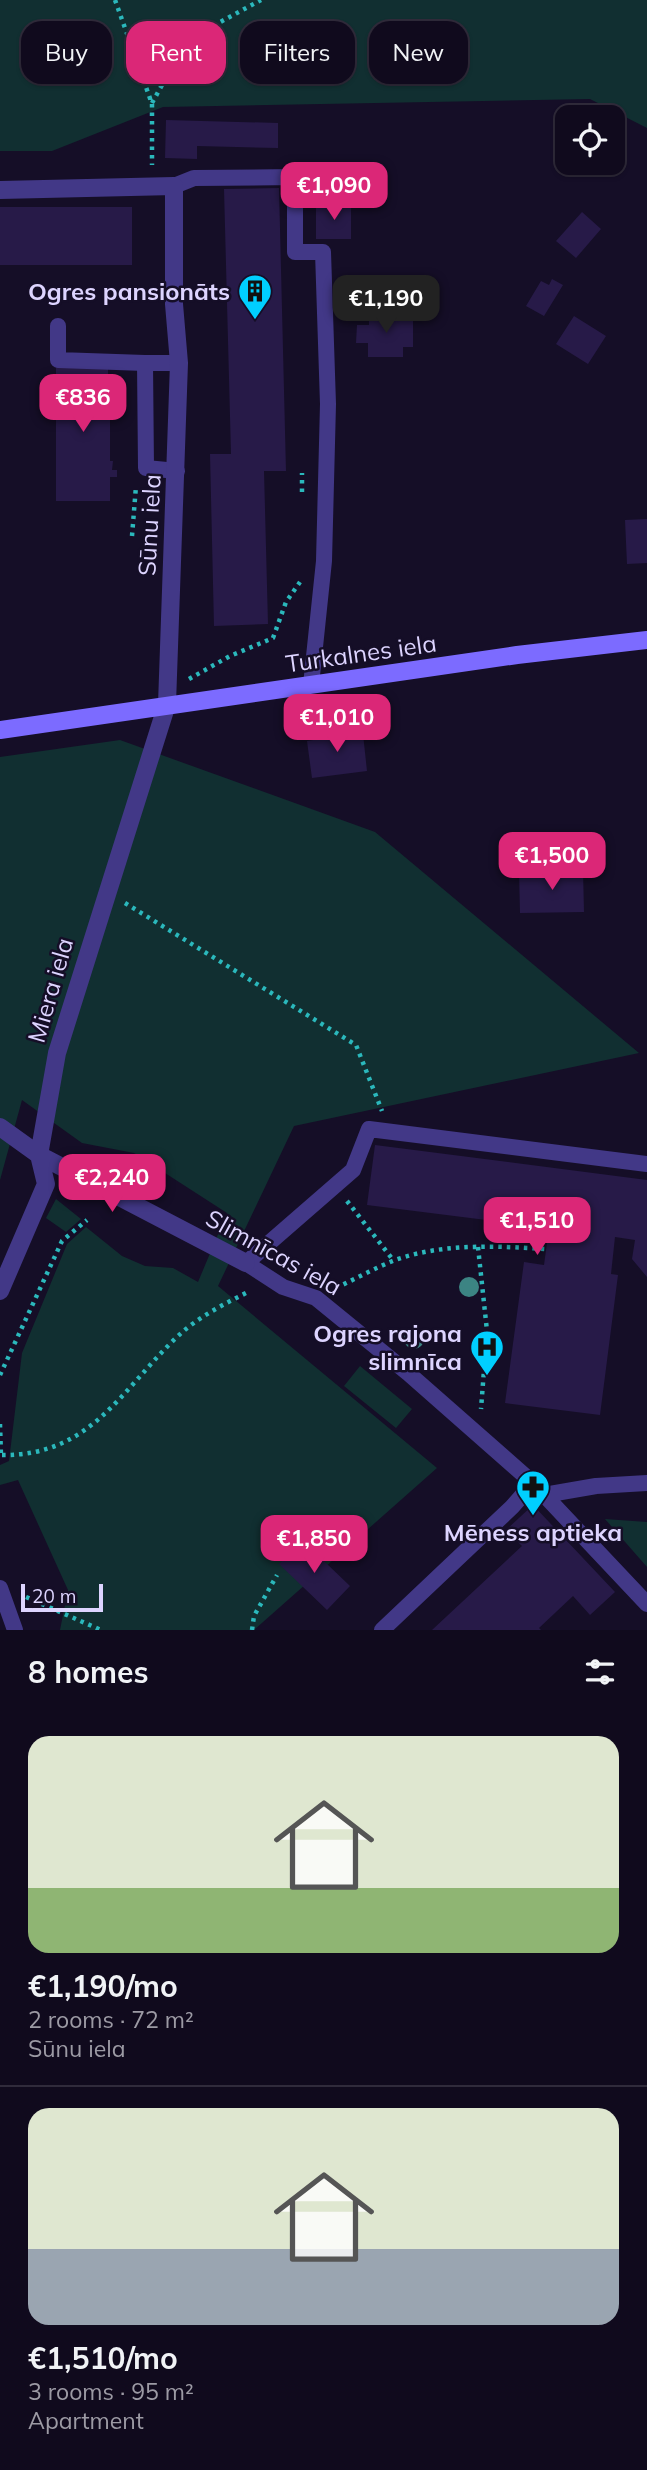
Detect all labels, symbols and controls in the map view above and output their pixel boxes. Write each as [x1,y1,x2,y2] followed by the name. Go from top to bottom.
[21,21,112,84] chip: Buy
[126,21,226,84] chip: Rent
[240,21,355,84] chip: Filters
[369,21,468,84] chip: New
[555,105,625,175] map controls
[555,105,625,175] button: locate
[277,162,391,222] pin: €1,090
[297,170,371,199] text: €1,090
[236,272,274,321] building icon: Ogres pansionāts
[28,276,230,306] place label: Ogres pansionāts
[329,276,443,335] pin: €1,190
[349,283,423,312] text: €1,190
[42,374,124,434] pin: €836
[55,382,111,411] text: €836
[131,473,167,577] street label: Sūnu iela
[284,628,438,678] street label: Turkalnes iela
[280,694,394,754] pin: €1,010
[300,702,374,731] text: €1,010
[495,832,609,892] pin: €1,500
[515,840,589,869] text: €1,500
[21,934,79,1046] street label: Miera iela
[55,1154,169,1214] pin: €2,240
[75,1162,149,1191] text: €2,240
[480,1198,594,1257] pin: €1,510
[201,1202,347,1302] street label: Slimnīcas iela
[500,1205,574,1234] text: €1,510
[313,1318,462,1376] place label: Ogres rajona slimnīca
[468,1328,506,1377] hospital icon: Ogres rajona slimnīca
[514,1468,552,1517] pharmacy icon: Mēness aptieka
[257,1516,371,1575] pin: €1,850
[444,1517,622,1547] place label: Mēness aptieka
[277,1523,351,1552] text: €1,850
[21,1581,103,1613] scale bar
[32,1584,76,1608] text: 20 m
[28,1653,149,1691] text: 8 homes
[581,1653,619,1691] icon: filters
[261,1782,387,1908] icon: home
[28,1967,178,2005] text: €1,190/mo
[28,2005,194,2034] text: 2 rooms · 72 m²
[28,2034,126,2063] text: Sūnu iela
[261,2154,387,2280] icon: home
[28,2339,178,2377] text: €1,510/mo
[28,2377,194,2406] text: 3 rooms · 95 m²
[28,2406,144,2435] text: Apartment

